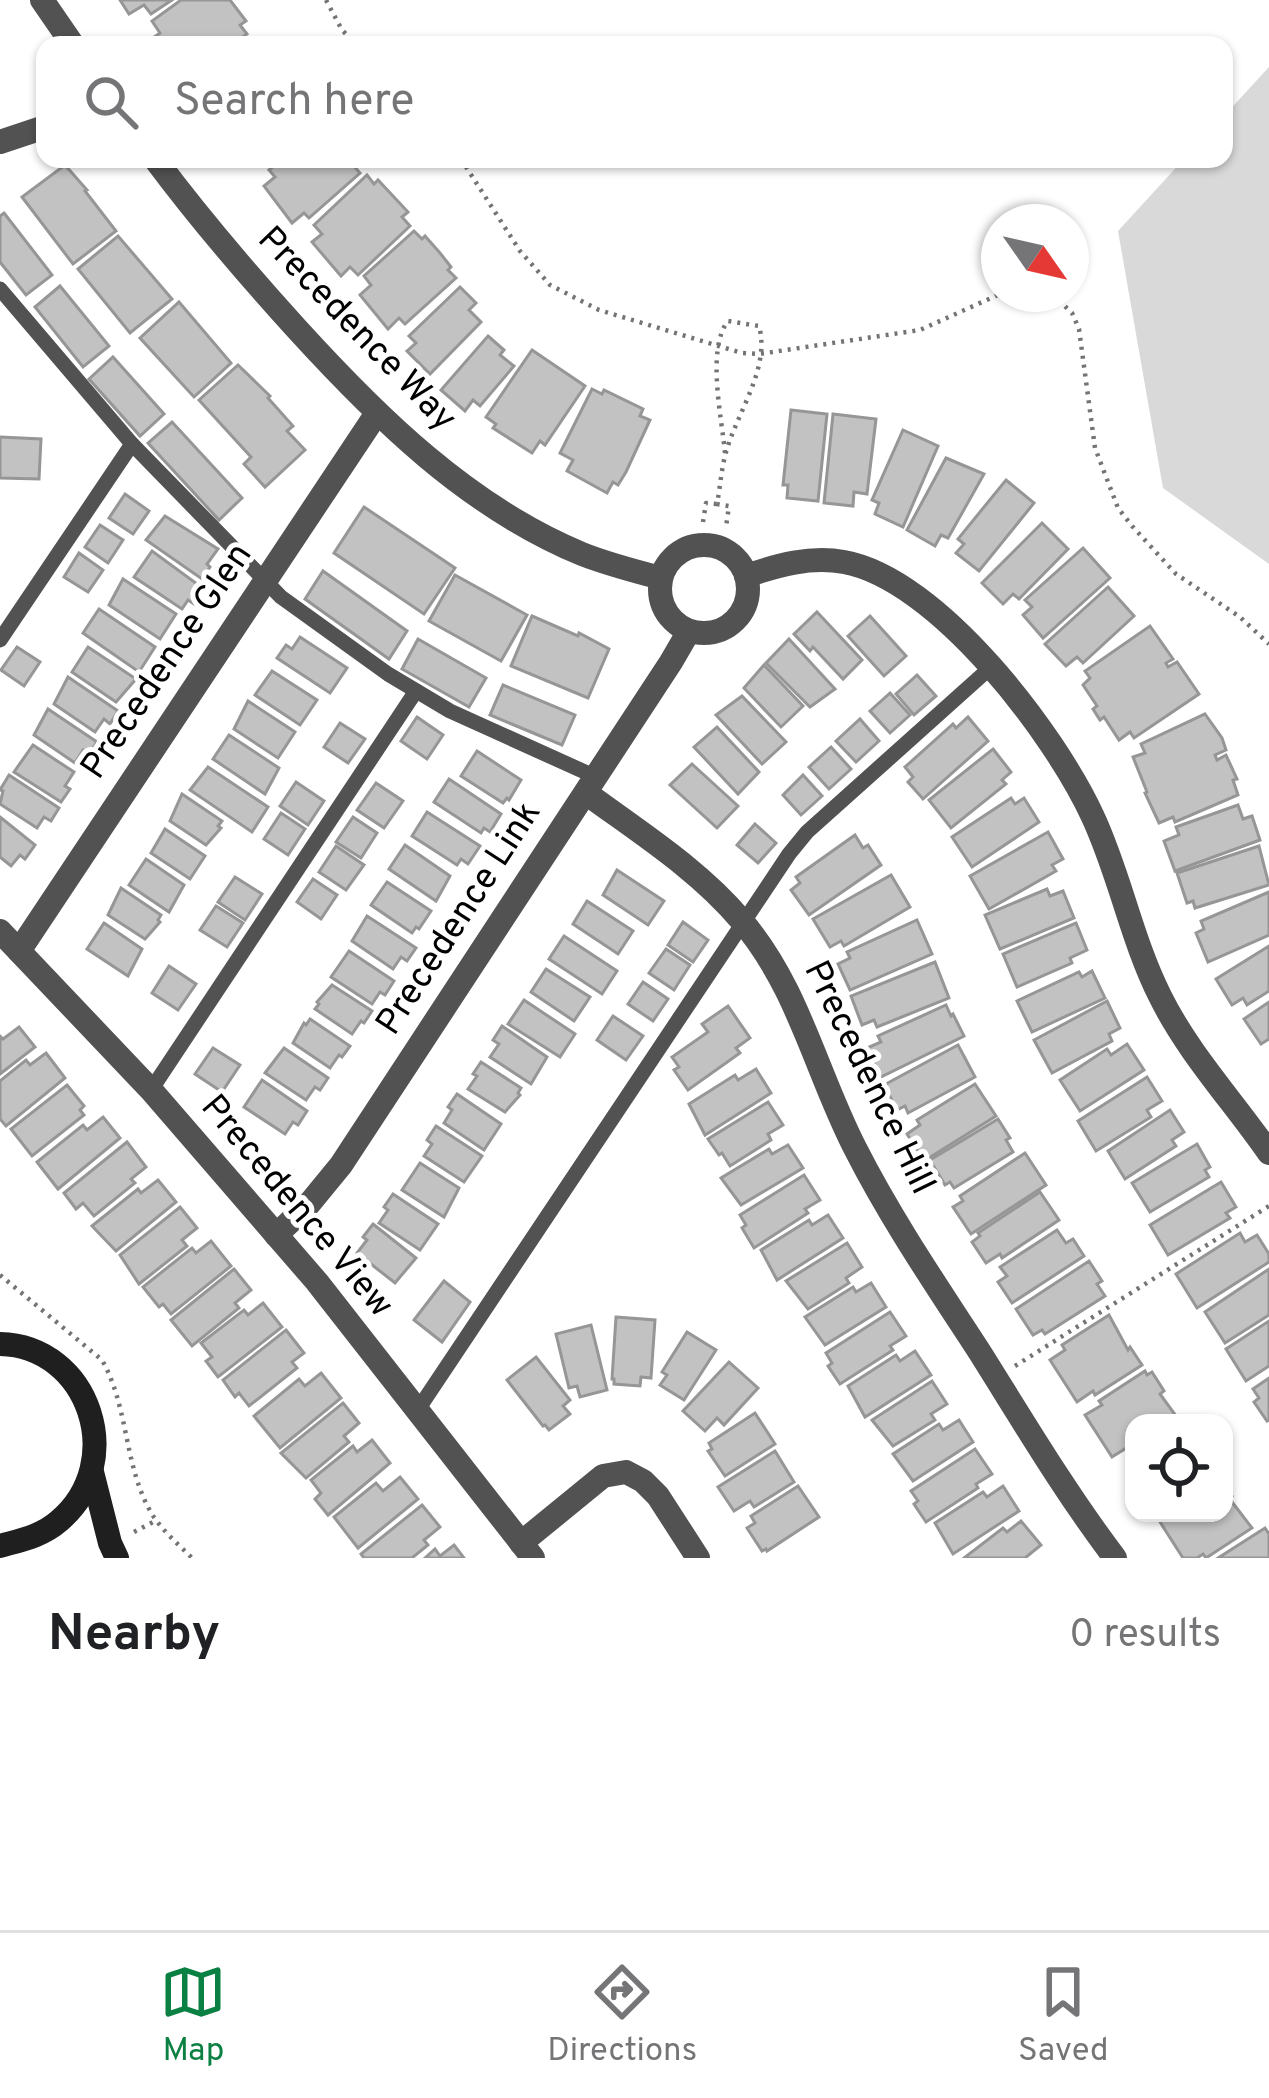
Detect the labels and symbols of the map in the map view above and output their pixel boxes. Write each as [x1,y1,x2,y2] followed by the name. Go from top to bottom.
[981,204,1089,312] north arrow
[247,218,465,442] street label: Precedence Way
[72,535,264,789] street label: Precedence Glen
[367,793,553,1045] street label: Precedence Link
[792,954,944,1202] street label: Precedence Hill
[189,1086,403,1328] street label: Precedence View

